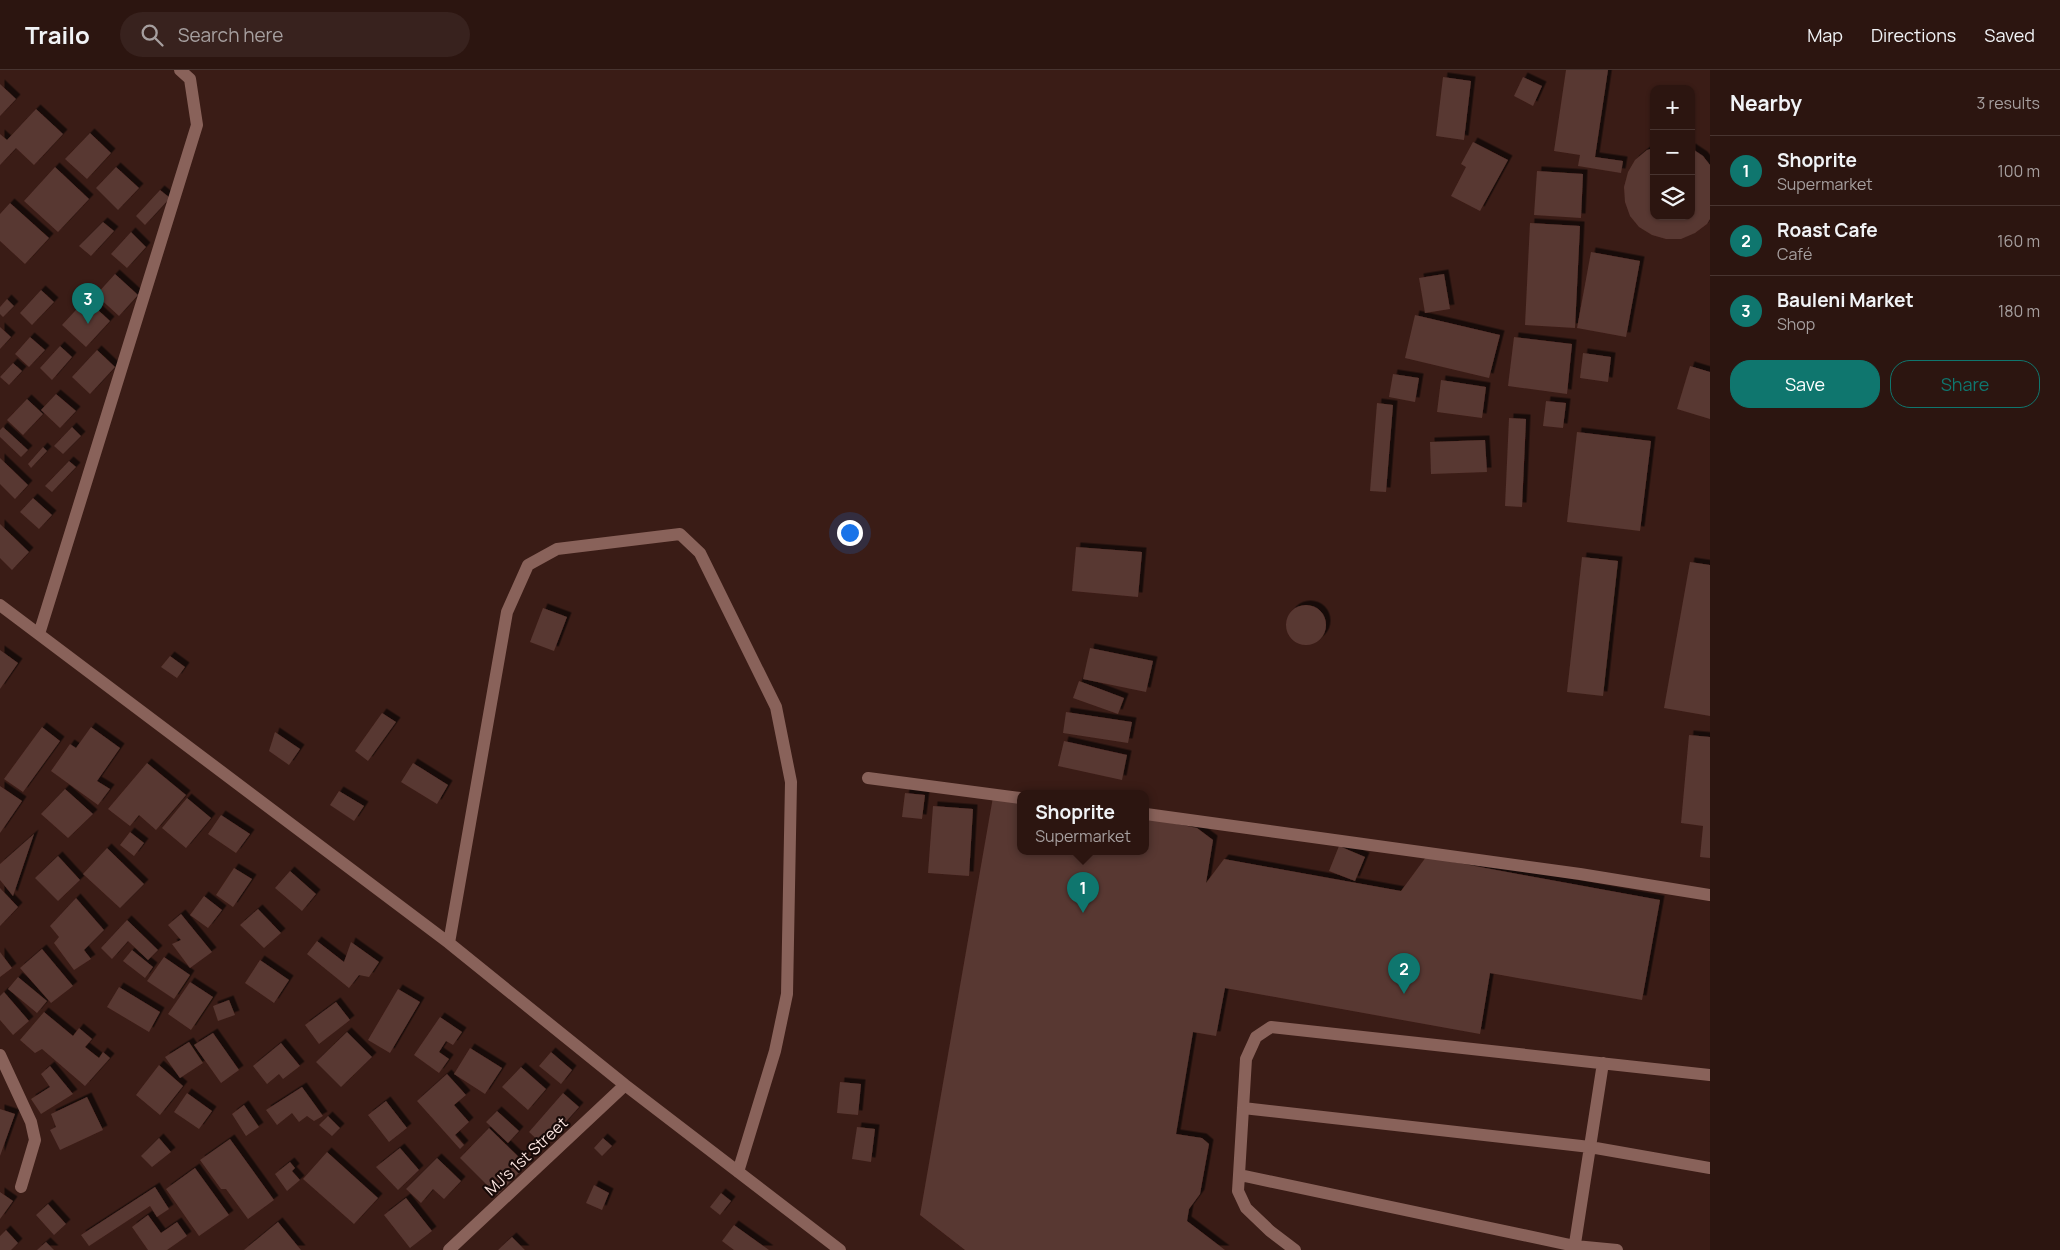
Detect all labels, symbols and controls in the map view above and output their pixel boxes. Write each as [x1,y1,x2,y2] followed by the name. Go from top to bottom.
[120,12,470,57] search box
[25,18,90,51] text: Trailo
[138,21,166,49] icon: search
[178,22,283,48] text: Search here
[1807,23,1843,47] text: Map
[1871,23,1956,47] text: Directions
[1984,23,2035,47] text: Saved
[1650,85,1695,220] map controls
[1650,85,1695,130] button: +
[1730,89,1802,117] text: Nearby
[1977,92,2040,114] text: 3 results
[1650,130,1695,175] button: −
[1777,147,1857,173] text: Shoprite
[1742,160,1750,182] text: 1
[1997,160,2040,182] text: 100 m
[1777,173,1873,195] text: Supermarket
[1650,175,1695,220] button: layers
[1777,217,1878,243] text: Roast Cafe
[1741,230,1751,252] text: 2
[1997,230,2040,252] text: 160 m
[1777,243,1812,265] text: Café
[72,283,104,324] pin: 3
[1777,287,1914,313] text: Bauleni Market
[1741,300,1751,322] text: 3
[1998,300,2040,322] text: 180 m
[1777,313,1815,335] text: Shop
[1730,360,1880,408] button: Save
[1890,360,2040,408] button: Share
[837,520,863,546] your location
[1017,790,1149,855] popup
[1035,799,1115,825] text: Shoprite
[1035,825,1131,847] text: Supermarket
[1067,872,1099,913] pin: 1
[1388,953,1420,994] pin: 2
[480,1112,572,1200] street label: MJ’s 1st Street

